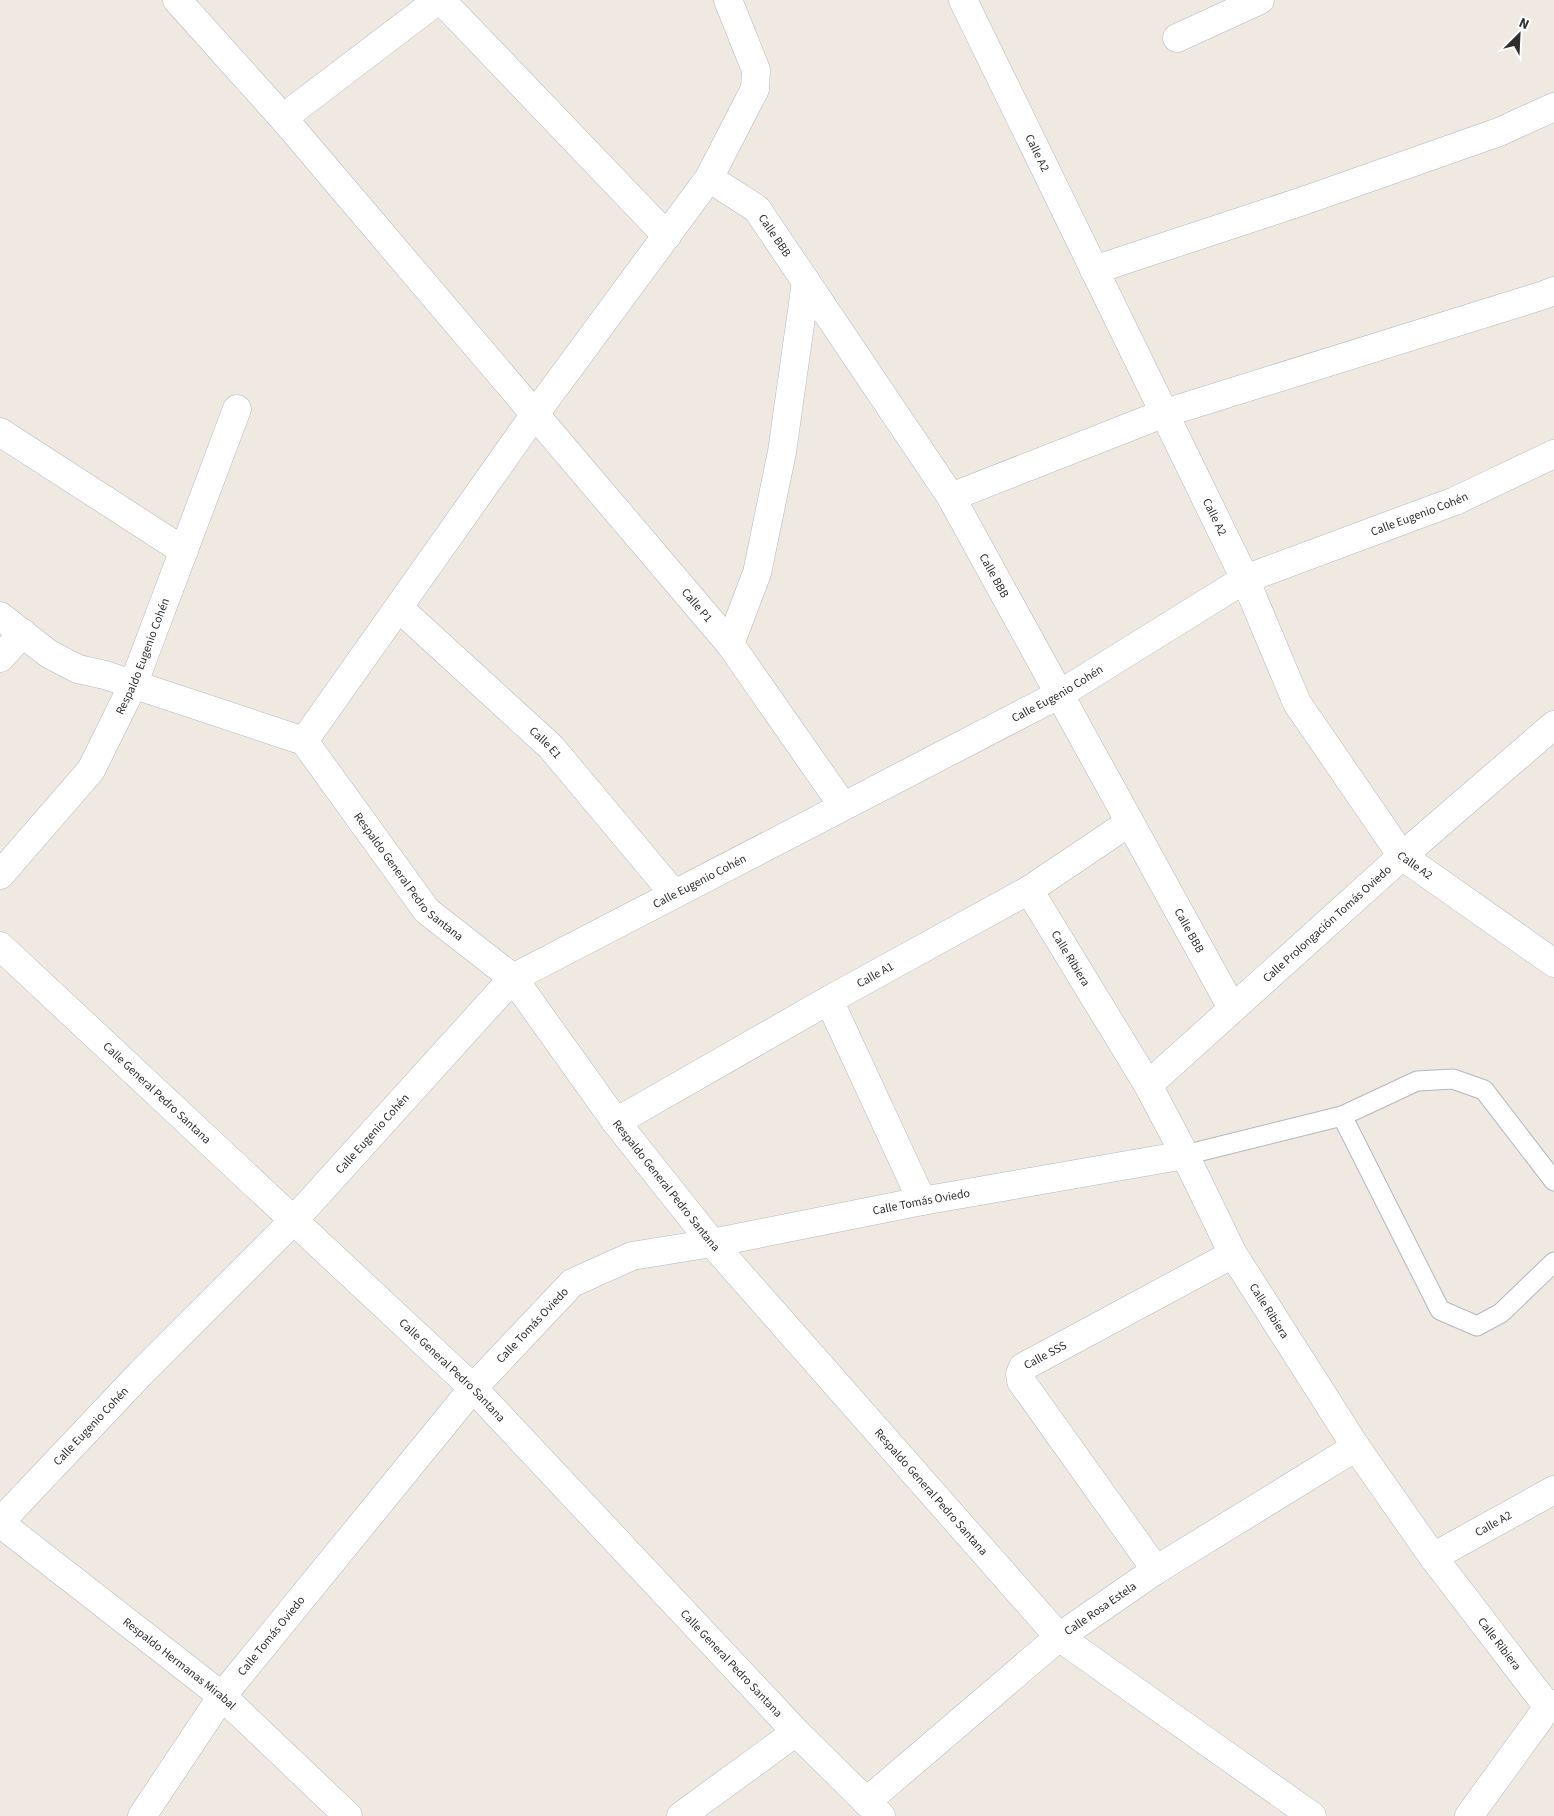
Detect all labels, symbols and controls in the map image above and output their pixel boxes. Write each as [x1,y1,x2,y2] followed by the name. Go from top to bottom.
[1494,10,1544,60] north arrow
[1516,13,1532,35] text: N
[1021,131,1053,175] street label: Calle A2
[754,211,795,261] street label: Calle BBB
[1368,488,1471,541] street label: Calle Eugenio Cohén
[1198,496,1231,539] street label: Calle A2
[975,550,1013,601] street label: Calle BBB
[677,585,716,626] street label: Calle P1
[112,596,174,718] street label: Respaldo Eugenio Cohén
[1009,661,1107,727] street label: Calle Eugenio Cohén
[525,723,565,763] street label: Calle E1
[350,809,467,945] street label: Respaldo General Pedro Santana
[1392,848,1436,884] street label: Calle A2
[650,850,749,913] street label: Calle Eugenio Cohén
[1259,861,1395,987] street label: Calle Prolongación Tomás Oviedo
[1170,905,1208,956] street label: Calle BBB
[1047,927,1094,990] street label: Calle Ribiera
[854,958,897,992] street label: Calle A1
[99,1038,215,1148] street label: Calle General Pedro Santana
[332,1090,413,1178] street label: Calle Eugenio Cohén
[608,1116,724,1255] street label: Respaldo General Pedro Santana
[871,1185,971,1220] street label: Calle Tomás Oviedo
[1245,1280,1293,1342] street label: Calle Ribiera
[493,1284,573,1367] street label: Calle Tomás Oviedo
[395,1315,509,1426] street label: Calle General Pedro Santana
[1021,1337,1070,1374] street label: Calle SSS
[50,1383,133,1470] street label: Calle Eugenio Cohén
[870,1425,991,1559] street label: Respaldo General Pedro Santana
[1472,1507,1515,1541] street label: Calle A2
[1061,1578,1140,1640] street label: Calle Rosa Estela
[234,1592,309,1680] street label: Calle Tomás Oviedo
[676,1606,786,1721] street label: Calle General Pedro Santana
[119,1614,240,1714] street label: Respaldo Hermanas Mirabal
[1473,1614,1525,1674] street label: Calle Ribiera

